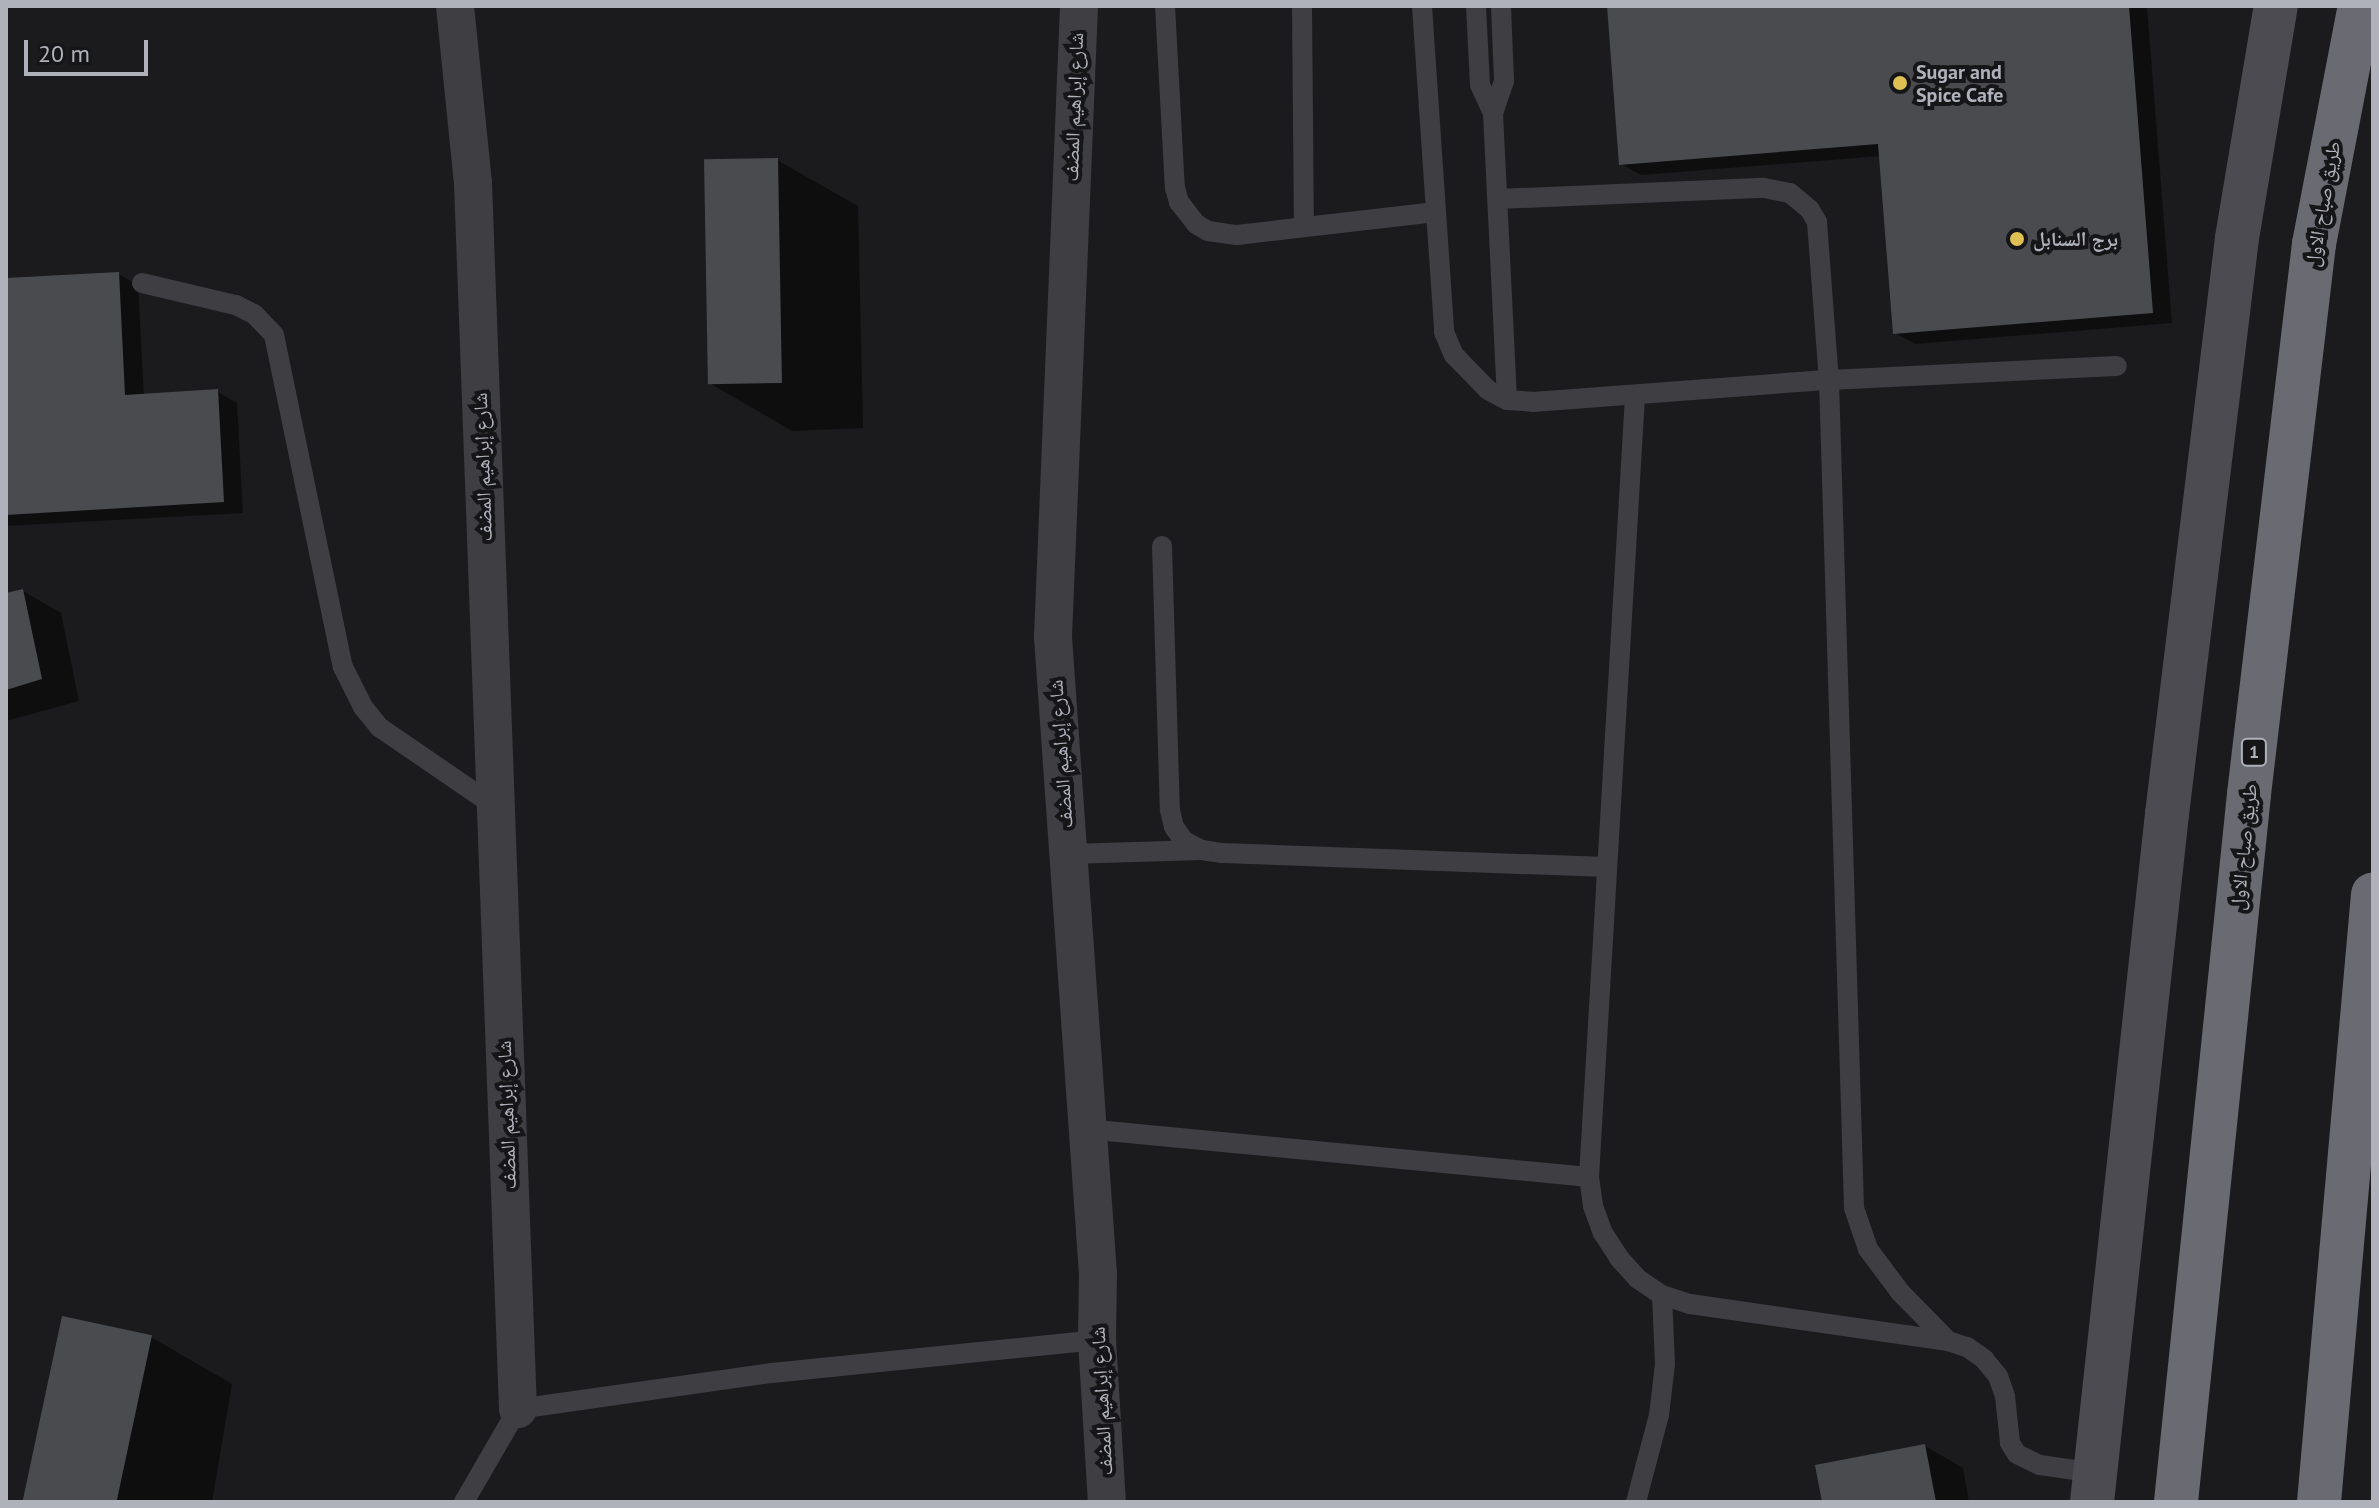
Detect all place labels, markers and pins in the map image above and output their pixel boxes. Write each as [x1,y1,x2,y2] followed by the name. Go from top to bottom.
[1916,60,2004,107] place label: Sugar and Spice Cafe
[1891,74,1909,92] marker: Sugar and Spice Cafe
[2033,227,2118,251] place label: برج السنابل
[2008,230,2026,248] marker: برج السنابل

